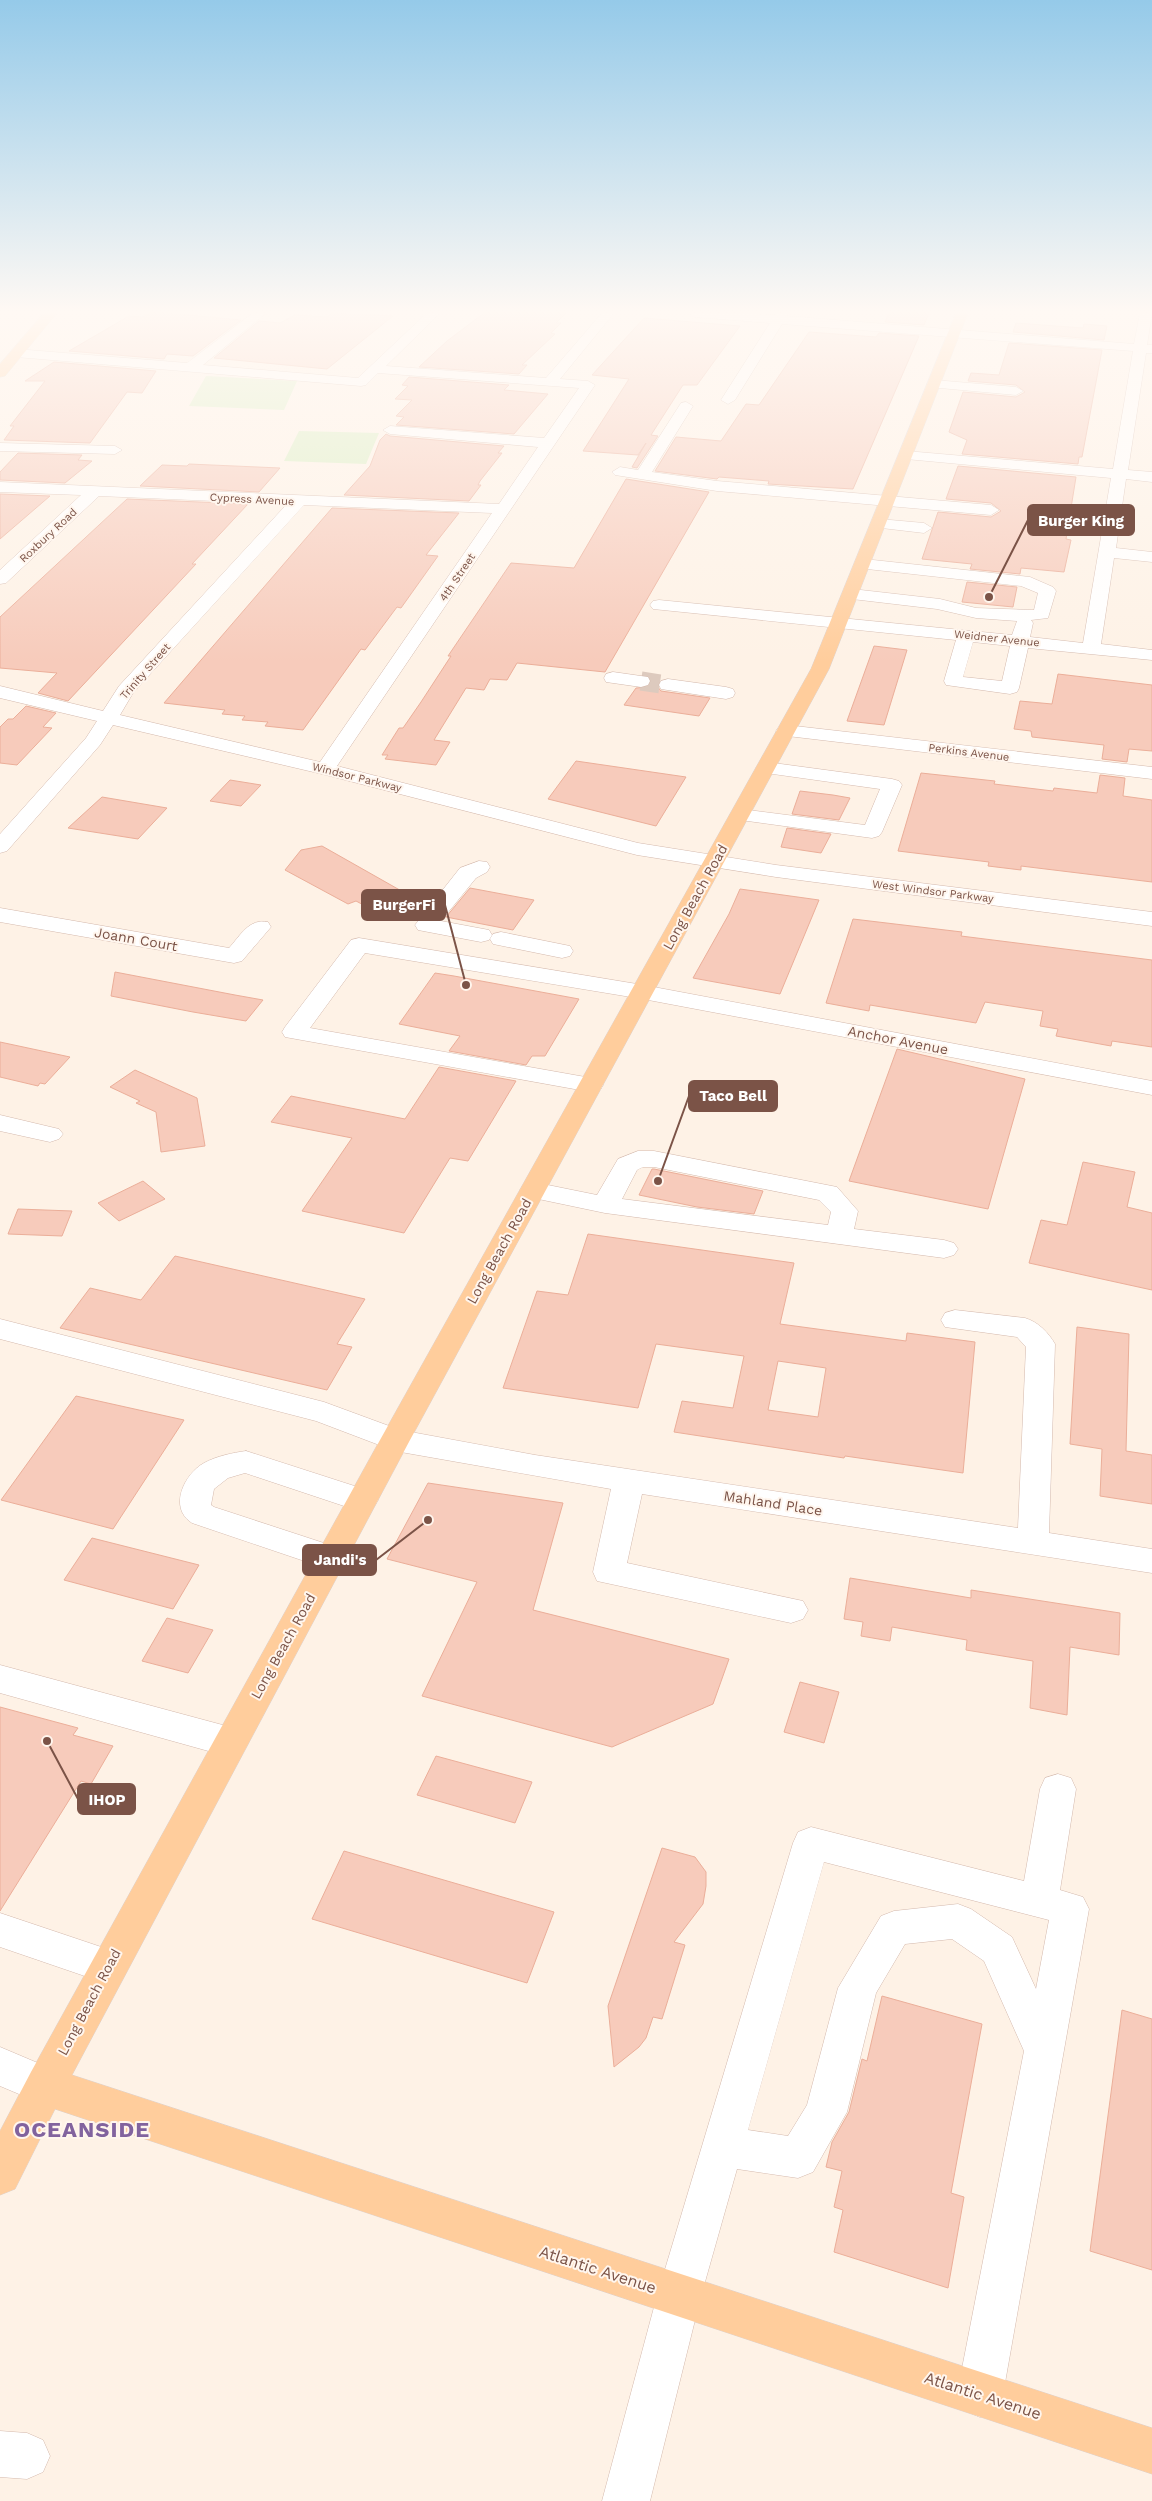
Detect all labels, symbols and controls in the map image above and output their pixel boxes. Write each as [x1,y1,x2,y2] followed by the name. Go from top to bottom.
[209,491,295,508] street label: Cypress Avenue
[1028,505,1134,535] callout: Burger King
[17,506,80,565] street label: Roxbury Road
[1038,512,1125,530] text: Burger King
[437,551,478,604] street label: 4th Street
[954,628,1040,649] street label: Weidner Avenue
[118,640,173,702] street label: Trinity Street
[928,741,1010,764] street label: Perkins Avenue
[311,760,403,795] street label: Windsor Parkway
[659,841,731,953] street label: Long Beach Road
[871,878,995,905] street label: West Windsor Parkway
[362,890,445,920] callout: BurgerFi
[373,896,435,914] text: BurgerFi
[93,924,179,954] street label: Joann Court
[846,1022,950,1058] street label: Anchor Avenue
[689,1081,777,1111] callout: Taco Bell
[699,1087,767,1105] text: Taco Bell
[463,1195,535,1307] street label: Long Beach Road
[723,1487,823,1519] street label: Mahland Place
[303,1545,376,1575] callout: Jandi's
[314,1551,366,1569] text: Jandi's
[247,1590,319,1702] street label: Long Beach Road
[78,1784,135,1814] callout: IHOP
[89,1791,125,1809] text: IHOP
[54,1946,124,2058] street label: Long Beach Road
[14,2117,150,2142] district label: OCEANSIDE
[537,2242,659,2297] street label: Atlantic Avenue
[922,2368,1044,2423] street label: Atlantic Avenue

